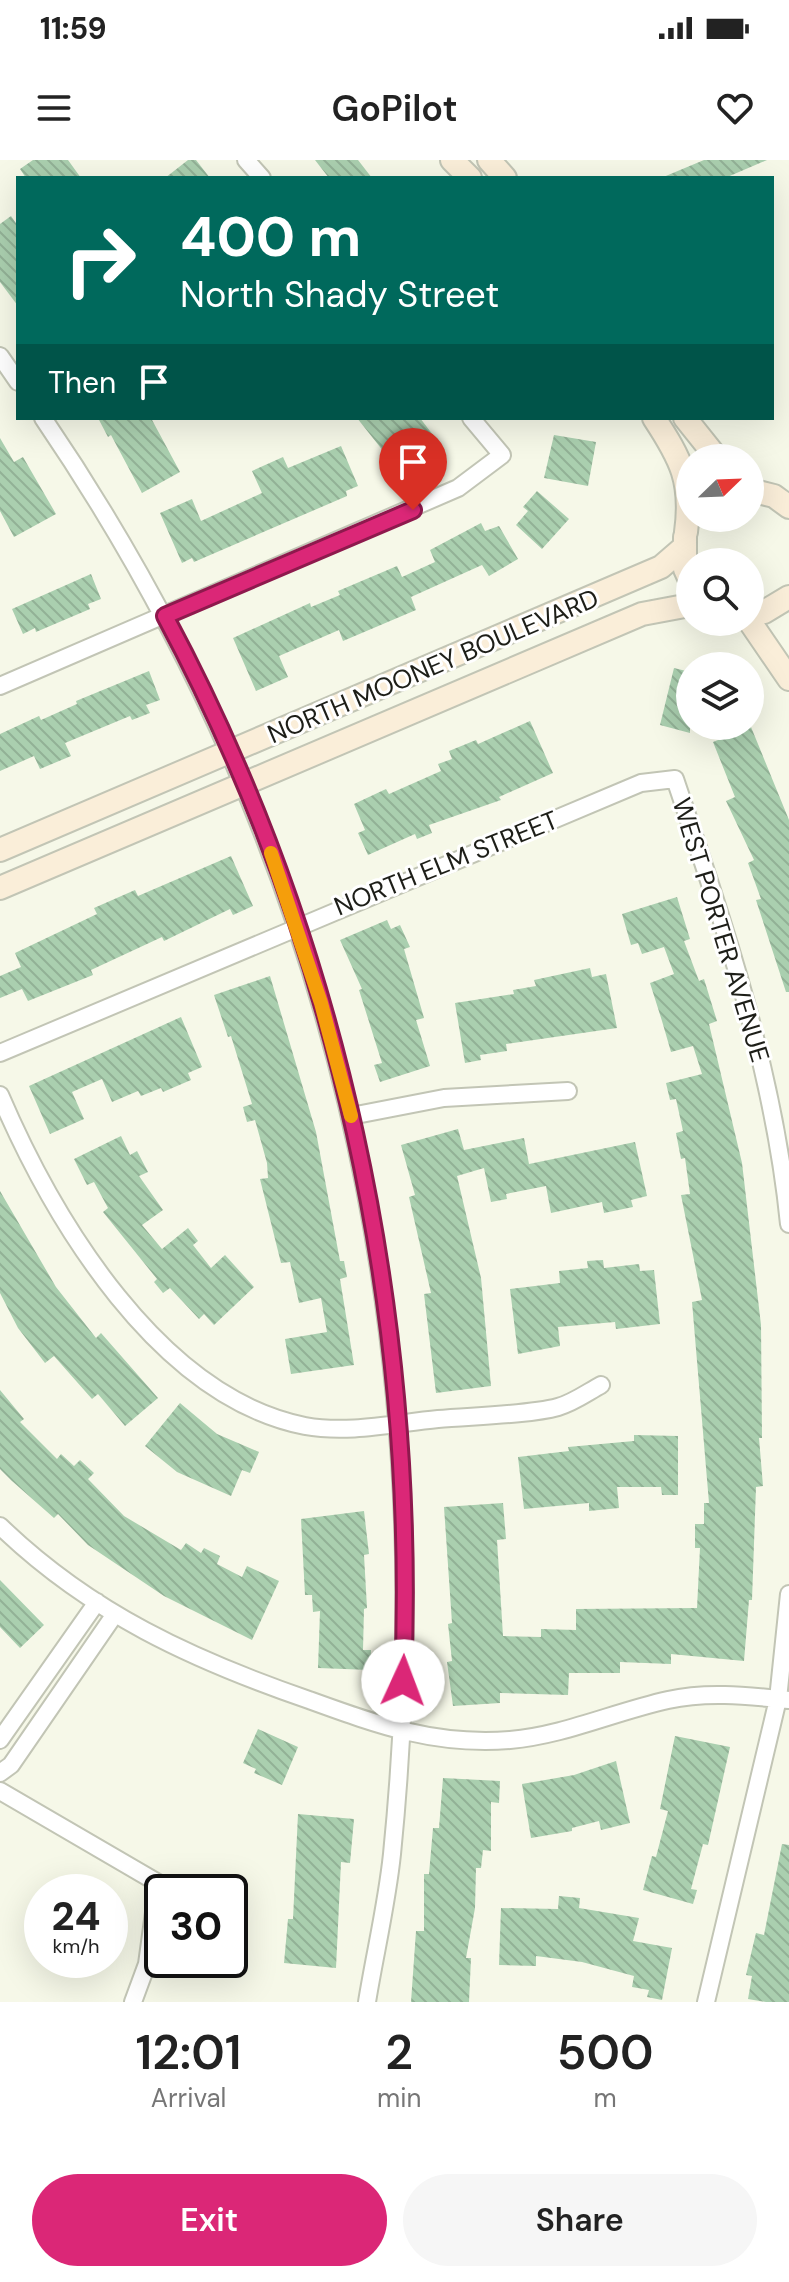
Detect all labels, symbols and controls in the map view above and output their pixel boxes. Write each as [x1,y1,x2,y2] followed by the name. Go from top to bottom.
[40,9,106,48] text: 11:59
[331,85,458,132] text: GoPilot
[32,86,76,130] icon: menu
[713,86,757,130] icon: heart
[180,200,361,273] text: 400 m
[48,208,152,312] icon: right
[180,271,499,318] text: North Shady Street
[132,360,176,404] icon: arrive
[48,363,116,402] text: Then
[379,428,447,510] pin
[391,440,435,484] icon: arrive
[676,444,764,532] north arrow
[676,444,764,740] map controls
[676,548,764,636] button: search
[262,581,604,751] street label: NORTH MOONEY BOULEVARD
[676,652,764,740] button: layers
[665,794,777,1066] street label: WEST PORTER AVENUE
[329,803,563,923] street label: NORTH ELM STREET
[361,1639,445,1723] position arrow
[144,1874,248,1978] speed limit sign: 30
[52,1890,100,1942] text: 24
[52,1933,100,1959] text: km/h
[135,2021,242,2084] text: 12:01
[385,2021,413,2084] text: 2
[557,2021,654,2084] text: 500
[151,2081,226,2115] text: Arrival
[377,2081,421,2115] text: min
[594,2081,617,2115] text: m
[32,2174,387,2266] button: Exit
[403,2174,757,2266] button: Share

